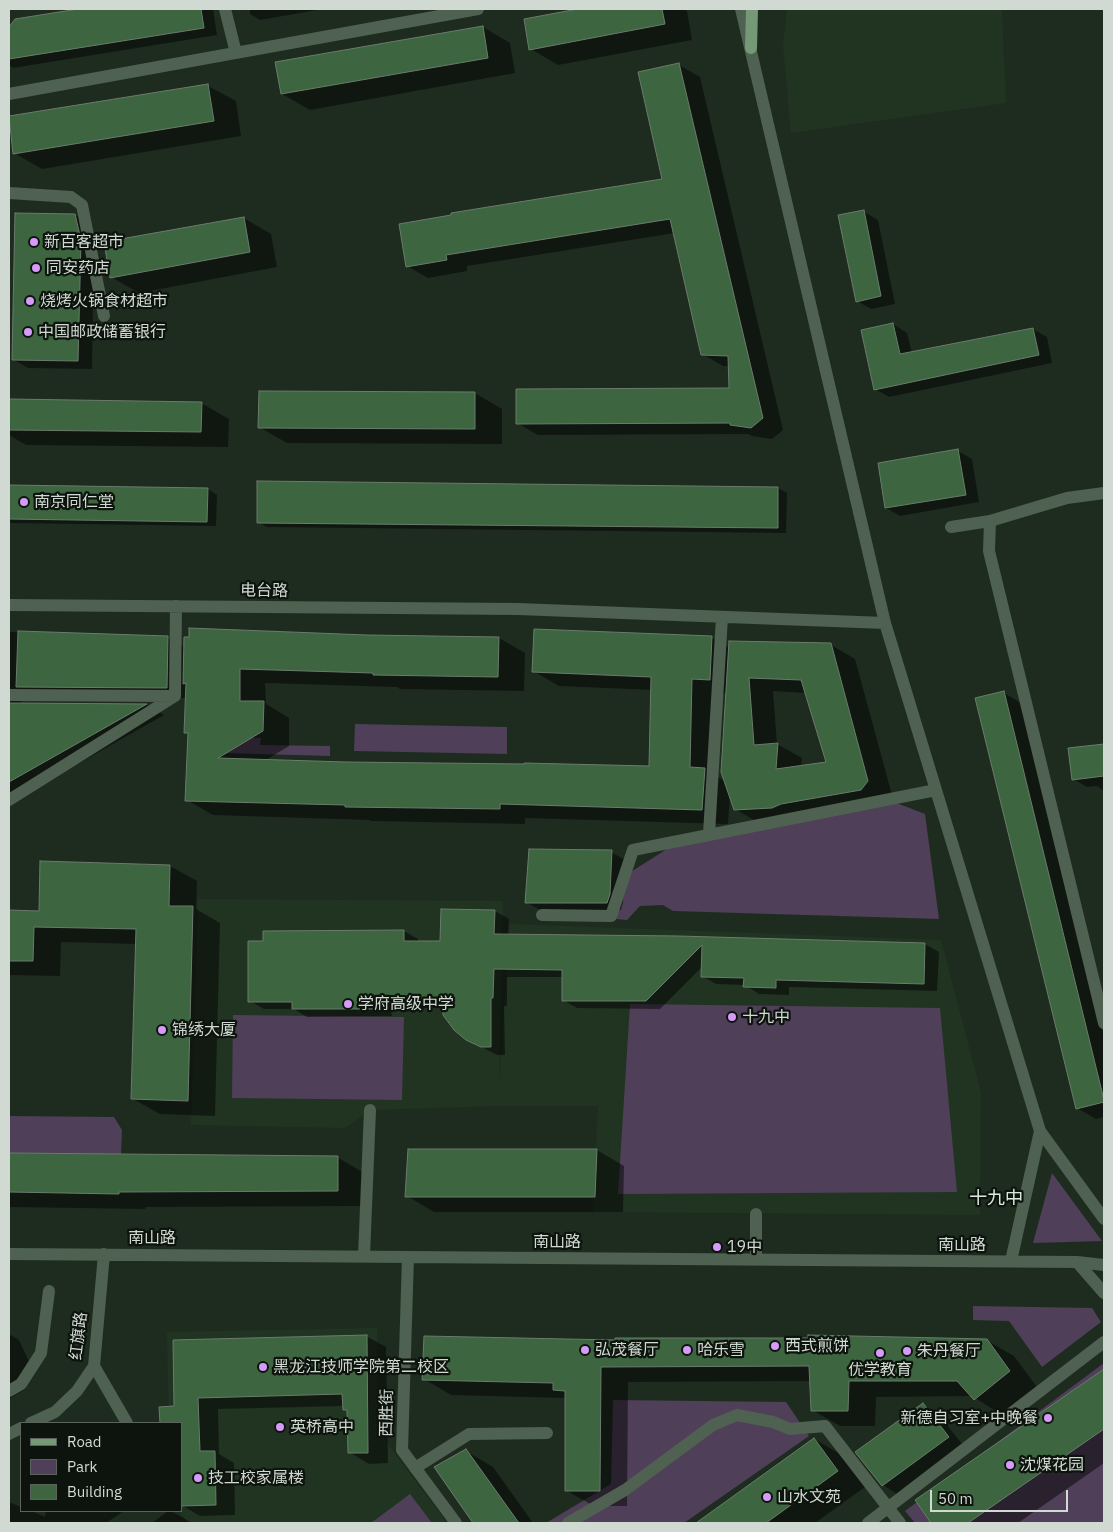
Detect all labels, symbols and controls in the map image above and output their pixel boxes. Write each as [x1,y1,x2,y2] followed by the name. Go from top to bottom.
[44,232,124,252] place label: 新百客超市
[28,236,40,248] marker: 新百客超市
[46,258,110,278] place label: 同安药店
[30,262,42,274] marker: 同安药店
[40,291,168,311] place label: 烧烤火锅食材超市
[24,295,36,307] marker: 烧烤火锅食材超市
[38,322,166,342] place label: 中国邮政储蓄银行
[22,326,34,338] marker: 中国邮政储蓄银行
[34,492,114,512] place label: 南京同仁堂
[18,496,30,508] marker: 南京同仁堂
[240,581,288,601] street label: 电台路
[358,994,454,1014] place label: 学府高级中学
[342,998,354,1010] marker: 学府高级中学
[742,1007,790,1027] place label: 十九中
[726,1011,738,1023] marker: 十九中
[172,1020,236,1040] place label: 锦绣大厦
[156,1024,168,1036] marker: 锦绣大厦
[969,1188,1023,1210] district label: 十九中
[128,1228,176,1248] street label: 南山路
[533,1232,581,1252] street label: 南山路
[938,1235,986,1255] street label: 南山路
[727,1237,762,1257] place label: 19中
[711,1241,723,1253] marker: 19中
[67,1311,91,1361] street label: 红旗路
[785,1336,849,1356] place label: 西式煎饼
[595,1340,659,1360] place label: 弘茂餐厅
[697,1340,745,1360] place label: 哈乐雪
[769,1340,781,1352] marker: 西式煎饼
[917,1341,981,1361] place label: 朱丹餐厅
[579,1344,591,1356] marker: 弘茂餐厅
[681,1344,693,1356] marker: 哈乐雪
[901,1345,913,1357] marker: 朱丹餐厅
[874,1347,886,1359] marker: 优学教育
[273,1357,449,1377] place label: 黑龙江技师学院第二校区
[848,1360,912,1380] place label: 优学教育
[257,1361,269,1373] marker: 黑龙江技师学院第二校区
[377,1389,397,1437] street label: 西胜街
[900,1408,1038,1428] place label: 新德自习室+中晚餐
[1042,1412,1054,1424] marker: 新德自习室+中晚餐
[290,1417,354,1437] place label: 英桥高中
[274,1421,286,1433] marker: 英桥高中
[20,1422,182,1512] legend
[67,1432,102,1451] text: Road
[1020,1455,1084,1475] place label: 沈煤花园
[67,1457,97,1476] text: Park
[1004,1459,1016,1471] marker: 沈煤花园
[208,1468,304,1488] place label: 技工校家属楼
[192,1472,204,1484] marker: 技工校家属楼
[933,1480,1070,1512] scale bar
[67,1482,122,1501] text: Building
[777,1487,841,1507] place label: 山水文苑
[938,1489,973,1508] text: 50 m
[761,1491,773,1503] marker: 山水文苑

